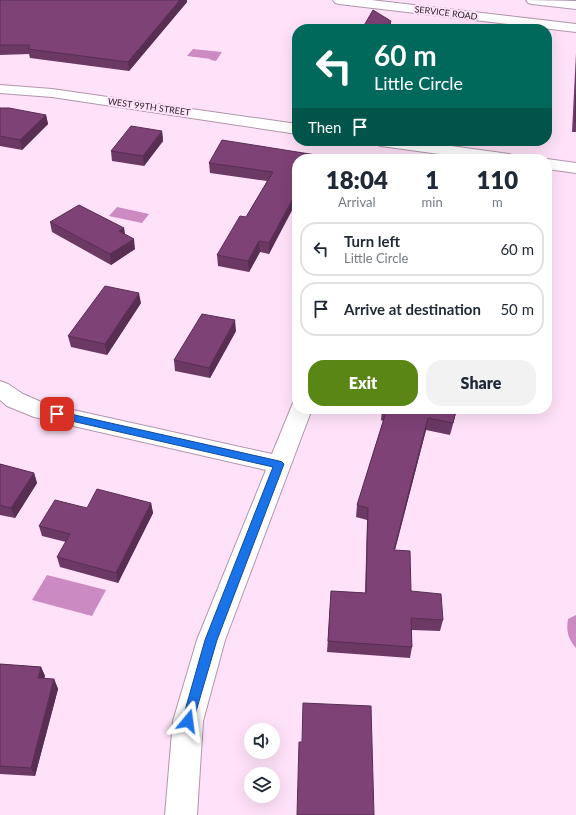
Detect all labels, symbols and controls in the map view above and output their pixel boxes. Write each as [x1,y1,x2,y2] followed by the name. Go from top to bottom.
[414,3,478,22] street label: SERVICE ROAD
[374,38,437,72] text: 60 m
[308,40,360,92] icon: left
[374,72,463,94] text: Little Circle
[107,95,192,118] street label: WEST 99TH STREET
[349,116,371,138] icon: arrive
[308,118,341,136] text: Then
[326,165,388,194] text: 18:04
[425,165,439,194] text: 1
[476,165,518,194] text: 110
[338,194,376,210] text: Arrival
[422,194,443,210] text: min
[492,194,503,210] text: m
[344,232,400,250] text: Turn left
[310,238,332,260] icon: left
[500,240,534,258] text: 60 m
[344,250,408,266] text: Little Circle
[310,298,332,320] icon: arrive
[344,300,481,318] text: Arrive at destination
[500,300,534,318] text: 50 m
[308,360,418,406] button: Exit
[426,360,536,406] button: Share
[40,397,74,431] pin
[46,403,68,425] icon: arrive
[167,700,209,742] position arrow
[244,723,280,803] map controls
[244,723,280,759] button: sound
[244,767,280,803] button: layers

